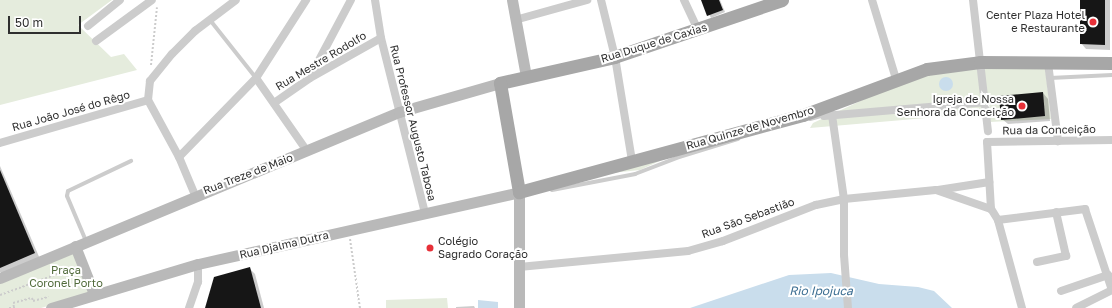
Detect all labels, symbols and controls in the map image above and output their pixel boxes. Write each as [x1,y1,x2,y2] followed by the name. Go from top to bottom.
[10,8,83,34] scale bar
[986,9,1085,35] place label: Center Plaza Hotel e Restaurante
[15,15,43,30] text: 50 m
[1088,17,1098,27] marker: Center Plaza Hotel e Restaurante
[599,21,709,65] street label: Rua Duque de Caxias
[273,29,369,93] street label: Rua Mestre Rodolfo
[387,43,439,203] street label: Rua Professor Augusto Tabosa
[11,88,131,134] street label: Rua João José do Rêgo
[897,93,1014,119] place label: Igreja de Nossa Senhora da Conceição
[1017,101,1027,111] marker: Igreja de Nossa Senhora da Conceição
[685,103,815,153] street label: Rua Quinze de Novembro
[1002,123,1096,137] street label: Rua da Conceição
[201,151,295,197] street label: Rua Treze de Maio
[700,195,796,241] street label: Rua São Sebastião
[238,228,330,262] street label: Rua Djalma Dutra
[438,235,528,261] place label: Colégio Sagrado Coração
[425,243,435,253] marker: Colégio Sagrado Coração
[29,264,103,290] park label: Praça Coronel Porto
[789,284,853,298] water label: Rio Ipojuca

